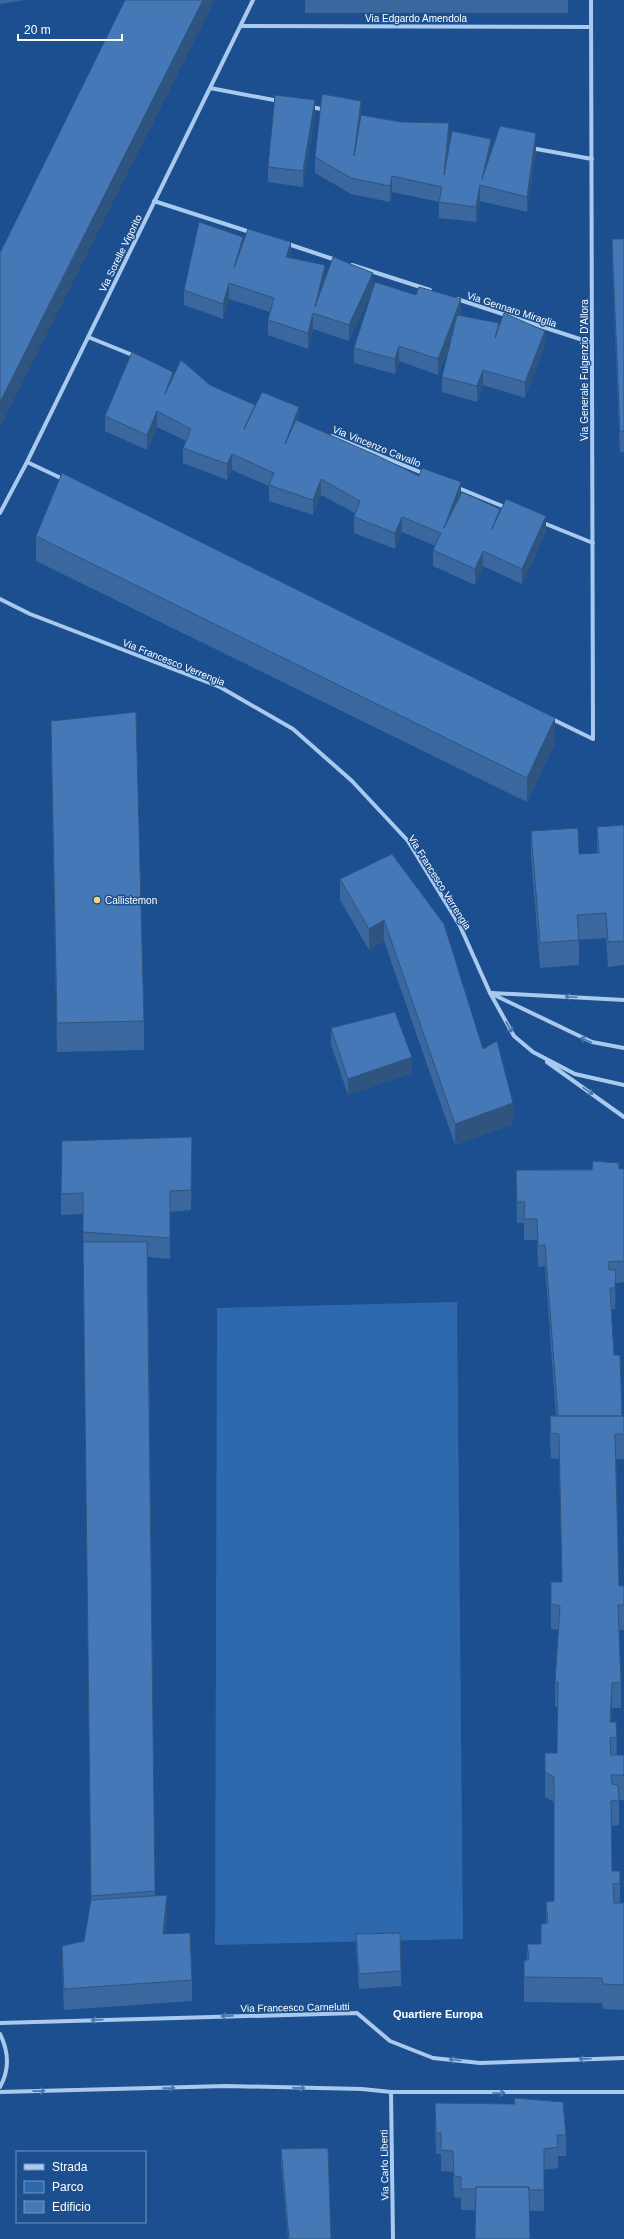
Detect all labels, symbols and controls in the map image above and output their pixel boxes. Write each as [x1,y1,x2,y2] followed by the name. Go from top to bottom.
[365,13,467,24] street label: Via Edgardo Amendola
[18,16,122,42] scale bar
[24,23,51,37] text: 20 m
[97,212,144,294] street label: Via Sorelle Vigorito
[466,290,559,329] street label: Via Gennaro Miraglia
[579,299,590,441] street label: Via Generale Fulgenzio D'Allora
[331,424,423,469] street label: Via Vincenzo Cavallo
[121,637,227,688] street label: Via Francesco Verrengia
[406,833,473,932] street label: Via Francesco Verrengia
[92,895,102,905] marker: Callistemon
[105,895,157,906] place label: Callistemon
[565,994,578,1001] one-way arrow
[506,1021,513,1033] one-way arrow
[581,1035,593,1043] one-way arrow
[582,1087,593,1095] one-way arrow
[240,2001,350,2014] street label: Via Francesco Carnelutti
[393,2008,484,2020] district label: Quartiere Europa
[221,2012,234,2020] one-way arrow
[91,2016,104,2024] one-way arrow
[579,2055,592,2063] one-way arrow
[449,2057,462,2064] one-way arrow
[162,2084,175,2092] one-way arrow
[292,2084,305,2092] one-way arrow
[32,2087,45,2095] one-way arrow
[492,2089,505,2097] one-way arrow
[378,2129,391,2201] street label: Via Carlo Liberti
[16,2151,146,2223] legend
[52,2160,88,2174] text: Strada
[52,2180,84,2194] text: Parco
[52,2200,91,2214] text: Edificio

